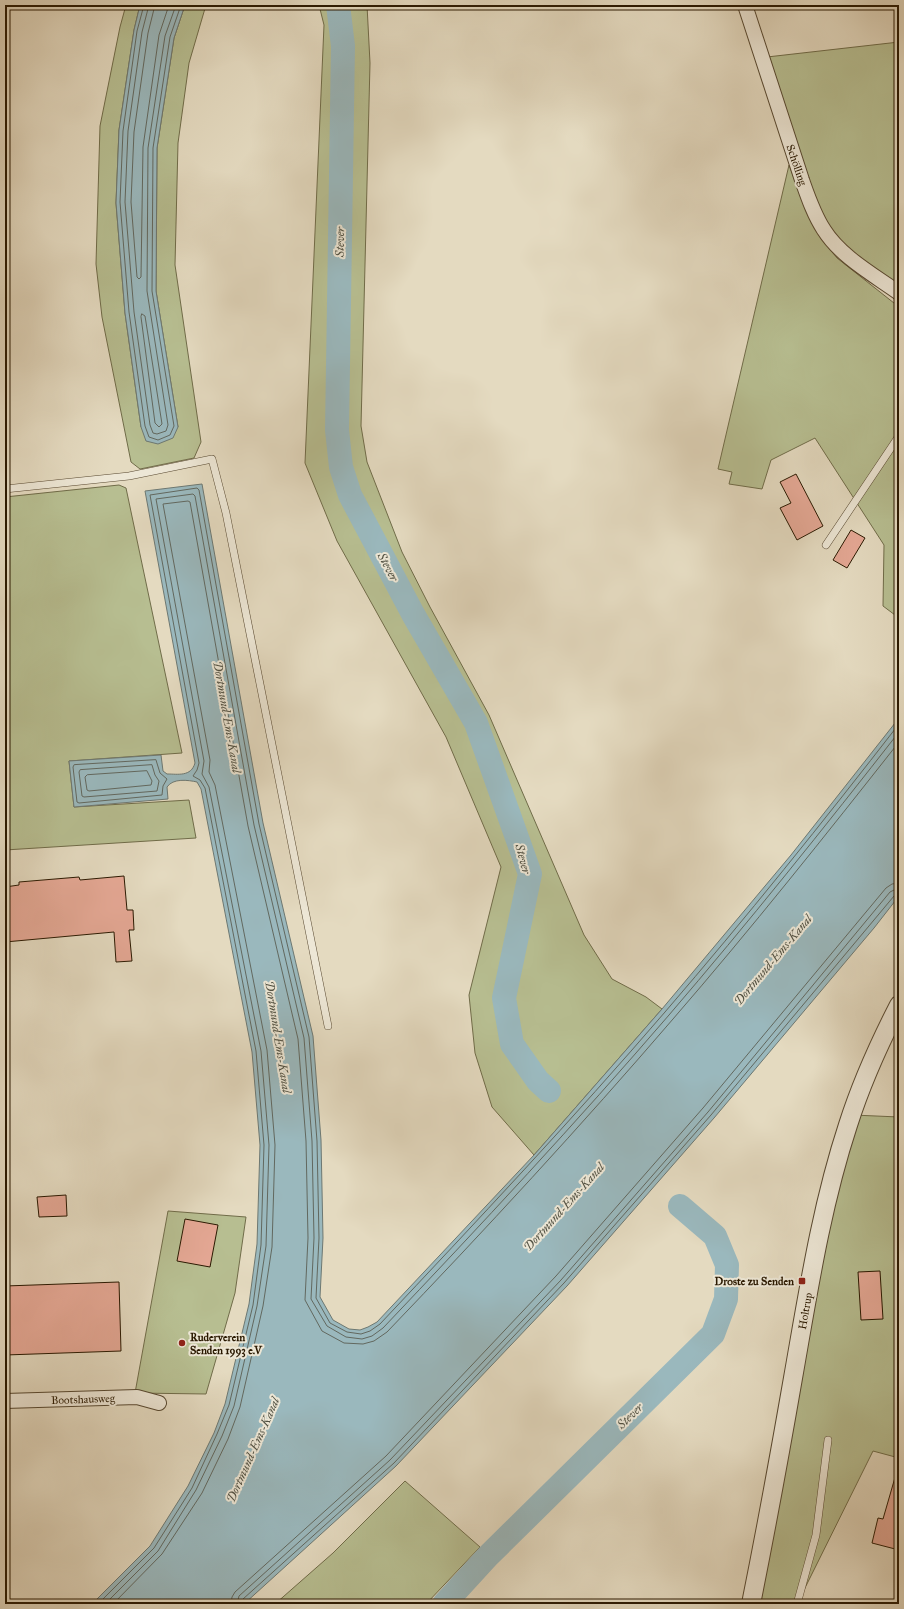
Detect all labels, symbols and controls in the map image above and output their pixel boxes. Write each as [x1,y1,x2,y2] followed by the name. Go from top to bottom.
[783,143,810,188] street label: Schölling
[333,226,347,258] water label: Stever
[374,549,402,585] water label: Stever
[210,660,244,776] water label: Dortmund-Ems-Kanal
[512,842,534,876] water label: Stever
[731,911,816,1008] water label: Dortmund-Ems-Kanal
[262,980,294,1096] water label: Dortmund-Ems-Kanal
[521,1159,608,1254] water label: Dortmund-Ems-Kanal
[715,1275,794,1288] place label: Droste zu Senden
[797,1276,807,1286] marker: Droste zu Senden
[796,1291,815,1331] street label: Holtrup
[190,1331,263,1358] place label: Ruderverein Senden 1993 e.V
[177,1338,187,1348] marker: Ruderverein Senden 1993 e.V
[51,1392,116,1407] street label: Bootshausweg
[224,1394,283,1505] water label: Dortmund-Ems-Kanal
[614,1400,646,1432] water label: Stever

